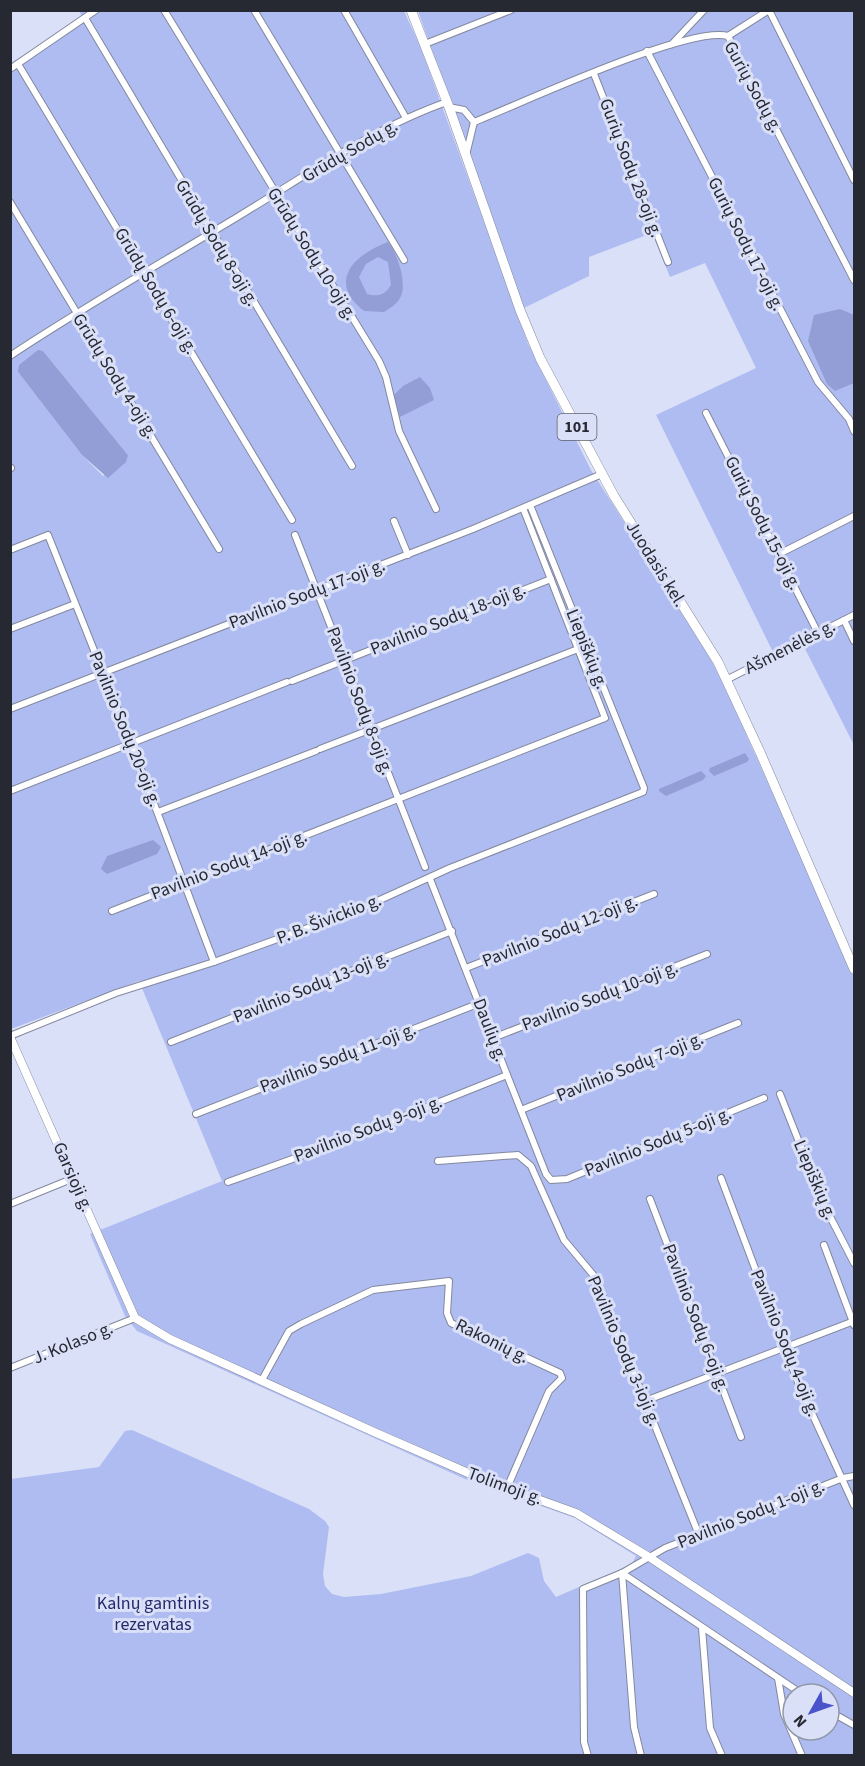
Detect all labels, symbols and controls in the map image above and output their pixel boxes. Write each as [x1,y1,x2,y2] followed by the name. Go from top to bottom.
[718,37,788,137] street label: Gurių Sodų g.
[593,95,669,241] street label: Gurių Sodų 28-oji g.
[297,113,403,189] street label: Grūdų Sodų g.
[701,173,791,315] street label: Gurių Sodų 17-oji g.
[169,175,265,311] street label: Grūdų Sodų 8-oji g.
[261,183,363,325] street label: Grūdų Sodų 10-oji g.
[108,223,204,359] street label: Grūdų Sodų 6-oji g.
[66,308,164,444] street label: Grūdų Sodų 4-oji g.
[558,414,596,440] road number: 101
[718,452,808,594] street label: Gurių Sodų 15-oji g.
[620,516,692,612] street label: Juodasis kel.
[225,553,389,635] street label: Pavilnio Sodų 17-oji g.
[367,576,529,662] street label: Pavilnio Sodų 18-oji g.
[560,605,614,693] street label: Liepiškių g.
[740,613,840,681] street label: Ašmenėlės g.
[320,623,400,779] street label: Pavilnio Sodų 8-oji g.
[82,648,168,810] street label: Pavilnio Sodų 20-oji g.
[147,824,311,906] street label: Pavilnio Sodų 14-oji g.
[273,888,385,950] street label: P. B. Šivickio g.
[479,888,641,974] street label: Pavilnio Sodų 12-oji g.
[230,944,392,1030] street label: Pavilnio Sodų 13-oji g.
[518,955,682,1037] street label: Pavilnio Sodų 10-oji g.
[467,995,513,1065] street label: Daulių g.
[256,1017,420,1099] street label: Pavilnio Sodų 11-oji g.
[553,1026,707,1108] street label: Pavilnio Sodų 7-oji g.
[290,1089,446,1169] street label: Pavilnio Sodų 9-oji g.
[581,1101,735,1183] street label: Pavilnio Sodų 5-oji g.
[787,1136,843,1224] street label: Liepiškių g.
[47,1138,99,1216] street label: Garsioji g.
[656,1240,736,1396] street label: Pavilnio Sodų 6-oji g.
[744,1266,826,1420] street label: Pavilnio Sodų 4-oji g.
[581,1272,667,1430] street label: Pavilnio Sodų 3-ioji g.
[451,1312,533,1370] street label: Rakonių g.
[29,1316,117,1370] street label: J. Kolaso g.
[464,1461,546,1511] street label: Tolimoji g.
[674,1473,828,1555] street label: Pavilnio Sodų 1-oji g.
[97,1591,209,1637] park label: Kalnų gamtinis rezervatas
[781,1682,841,1742] north arrow
[788,1710,812,1732] text: N

